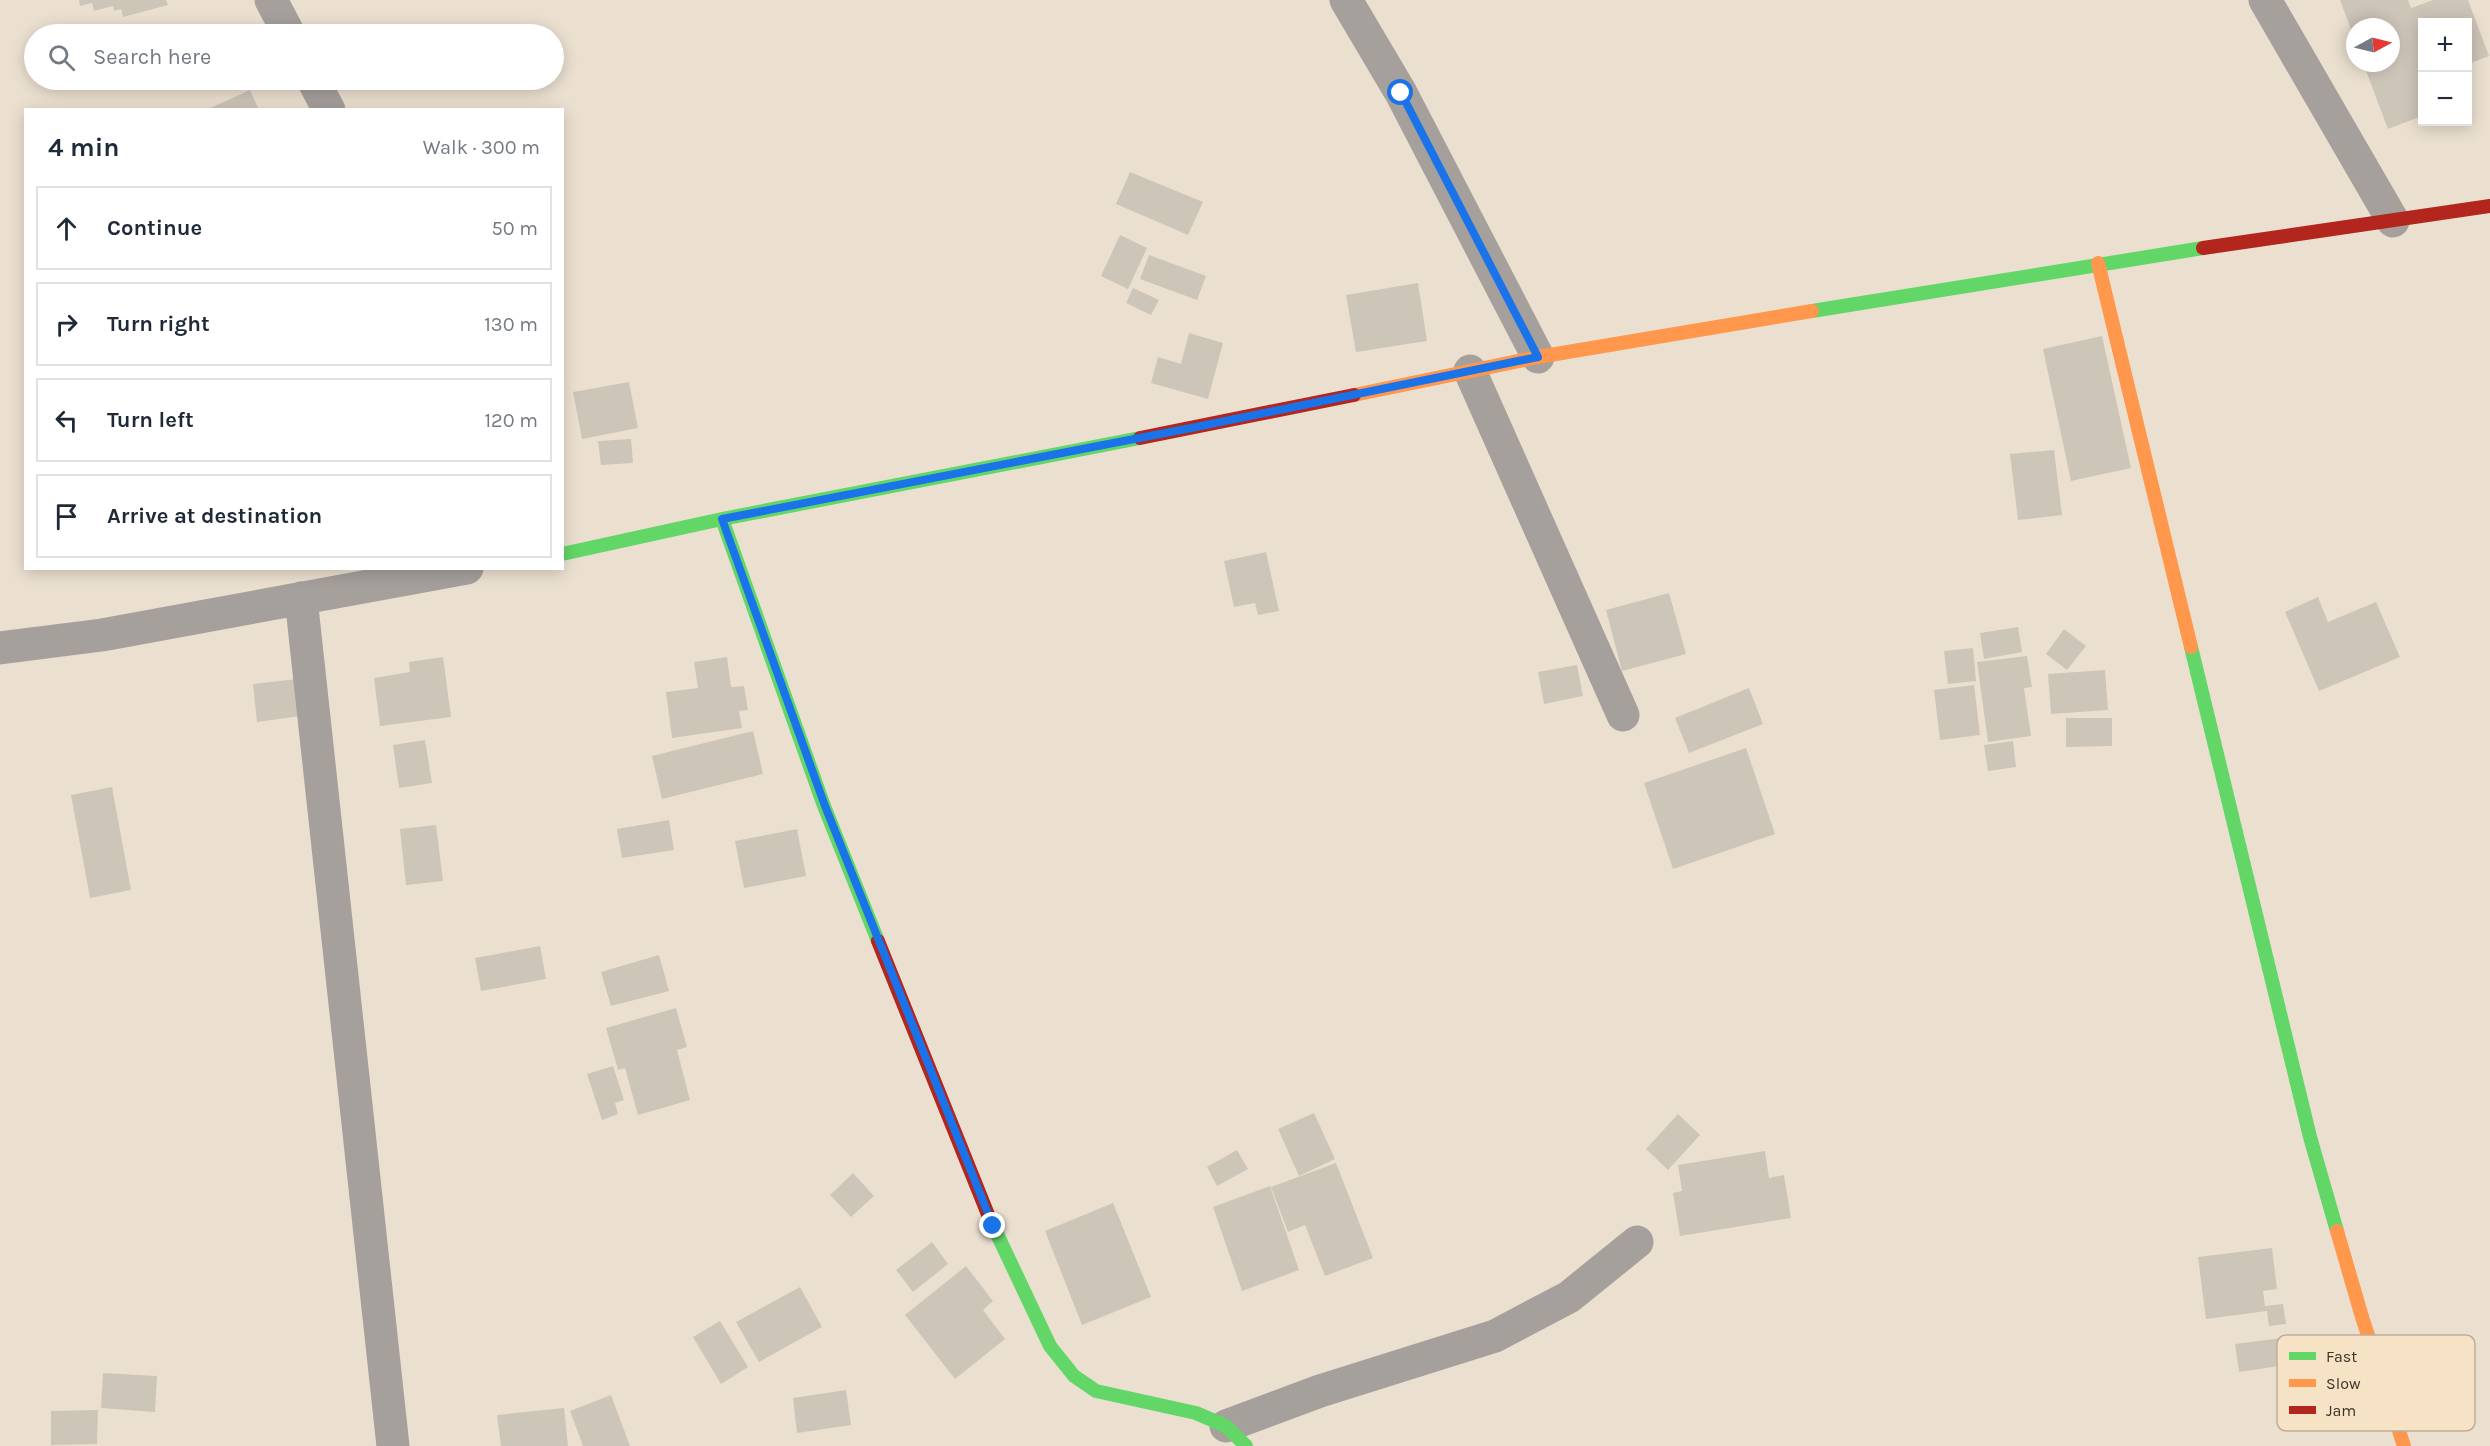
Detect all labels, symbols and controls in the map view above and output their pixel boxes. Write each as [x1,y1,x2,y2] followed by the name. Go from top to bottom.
[2346,18,2400,72] north arrow
[2418,18,2472,126] map controls
[2418,18,2472,72] button: +
[24,24,564,90] search box
[45,41,78,74] icon: search
[93,44,211,70] text: Search here
[2418,72,2472,126] button: −
[1387,79,1413,105] route start
[48,132,119,163] text: 4 min
[423,136,540,159] text: Walk · 300 m
[50,212,83,245] icon: ahead
[107,215,202,241] text: Continue
[491,217,538,240] text: 50 m
[50,308,83,341] icon: right
[107,311,210,337] text: Turn right
[484,313,538,336] text: 130 m
[50,404,83,437] icon: left
[107,407,194,433] text: Turn left
[484,409,538,432] text: 120 m
[50,500,83,533] icon: arrive
[107,503,322,529] text: Arrive at destination
[979,1212,1005,1238] route end
[2277,1335,2475,1431] legend
[2326,1347,2357,1366] text: Fast
[2326,1374,2361,1393] text: Slow
[2326,1401,2356,1420] text: Jam

